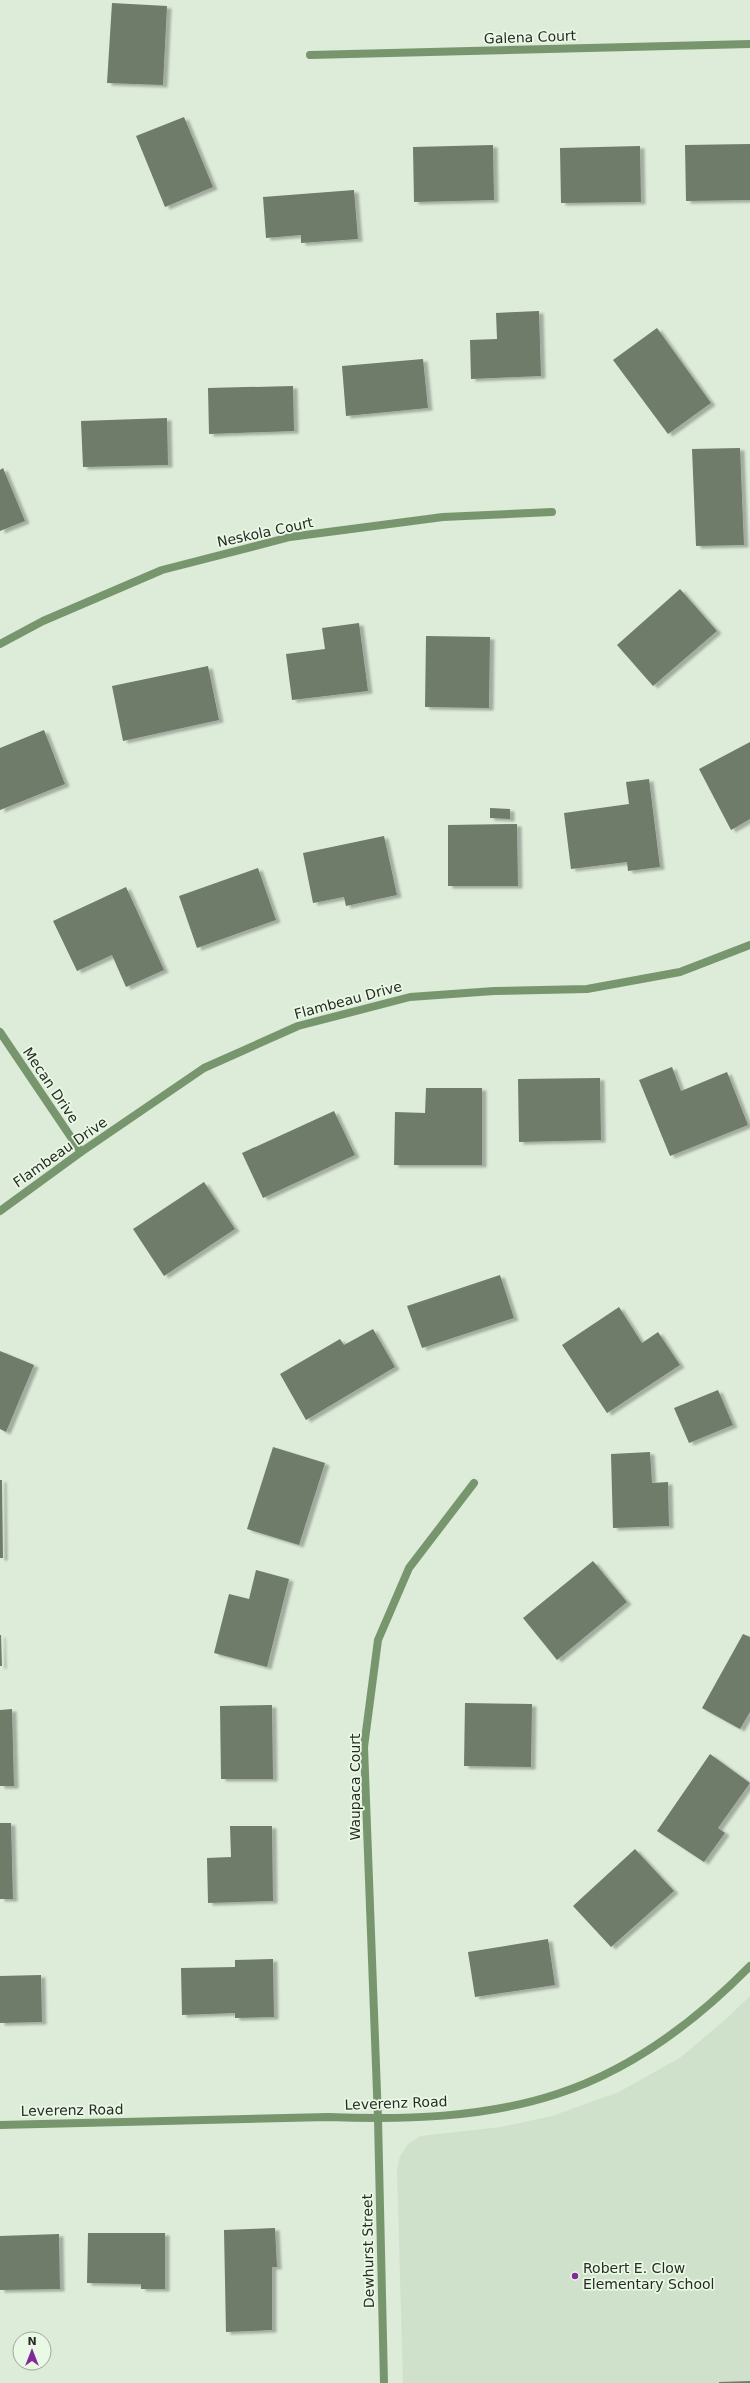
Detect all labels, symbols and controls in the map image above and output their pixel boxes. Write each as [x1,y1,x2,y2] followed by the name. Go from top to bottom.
[484,27,577,47] street label: Galena Court
[215,514,315,550] street label: Neskola Court
[292,978,404,1022] street label: Flambeau Drive
[20,1044,82,1126] street label: Mecan Drive
[10,1114,110,1190] street label: Flambeau Drive
[347,1733,363,1841] street label: Waupaca Court
[344,2093,448,2113] street label: Leverenz Road
[20,2101,124,2119] street label: Leverenz Road
[359,2193,377,2308] street label: Dewhurst Street
[583,2260,715,2292] place label: Robert E. Clow Elementary School
[570,2271,580,2281] marker: Robert E. Clow Elementary School
[12,2331,52,2371] north arrow
[27,2335,37,2348] text: N

